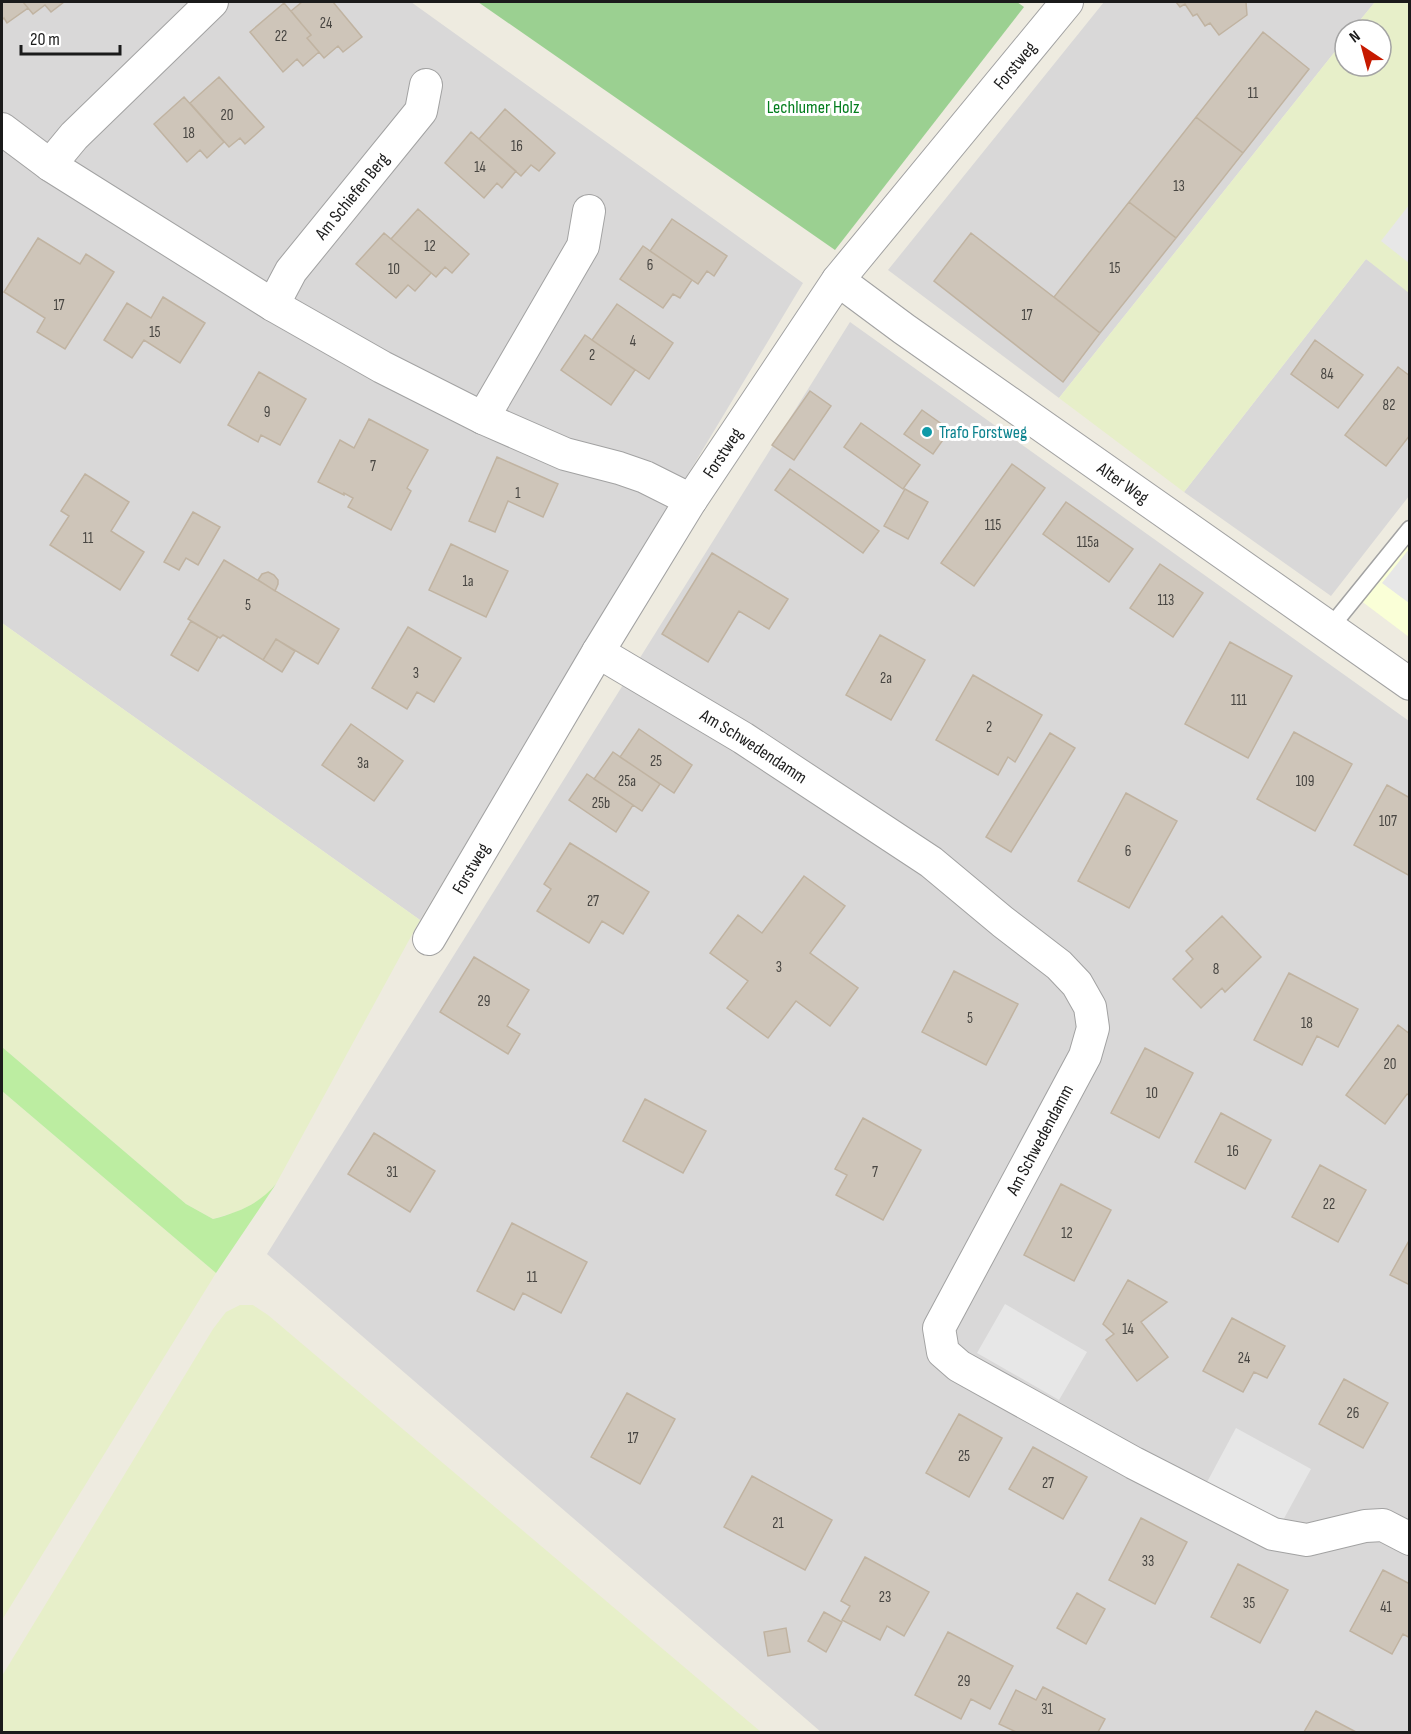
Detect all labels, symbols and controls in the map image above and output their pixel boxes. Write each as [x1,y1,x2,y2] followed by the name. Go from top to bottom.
[320,14,332,33] house number: 24
[21,18,120,56] scale bar
[1333,18,1393,78] north arrow
[275,27,287,46] house number: 22
[1346,27,1364,47] text: N
[30,29,60,50] text: 20 m
[989,37,1041,93] street label: Forstweg
[1248,84,1259,103] house number: 11
[767,97,860,118] park label: Lechlumer Holz
[221,106,233,125] house number: 20
[183,124,195,143] house number: 18
[511,137,523,156] house number: 16
[310,149,393,244] street label: Am Schiefen Berg
[474,158,486,177] house number: 14
[1173,177,1185,196] house number: 13
[424,237,436,256] house number: 12
[647,256,653,275] house number: 6
[1109,259,1121,278] house number: 15
[388,260,400,279] house number: 10
[53,296,65,315] house number: 17
[1021,306,1033,325] house number: 17
[149,323,161,342] house number: 15
[630,332,636,351] house number: 4
[589,346,595,365] house number: 2
[1320,365,1334,384] house number: 84
[1383,396,1395,415] house number: 82
[264,403,270,422] house number: 9
[939,422,1027,443] place label: Trafo Forstweg
[698,424,747,482] street label: Forstweg
[920,425,934,439] marker: Trafo Forstweg
[370,457,376,476] house number: 7
[1093,457,1153,508] street label: Alter Weg
[515,484,521,503] house number: 1
[985,516,1001,535] house number: 115
[83,529,94,548] house number: 11
[1077,533,1099,552] house number: 115a
[462,572,474,591] house number: 1a
[1158,591,1174,610] house number: 113
[245,596,251,615] house number: 5
[413,664,419,683] house number: 3
[880,669,892,688] house number: 2a
[1231,691,1248,710] house number: 111
[696,704,811,788] street label: Am Schwedendamm
[986,718,992,737] house number: 2
[650,752,662,771] house number: 25
[357,754,369,773] house number: 3a
[618,772,636,791] house number: 25a
[1296,772,1314,791] house number: 109
[592,794,610,813] house number: 25b
[1379,812,1397,831] house number: 107
[447,839,494,898] street label: Forstweg
[1125,842,1131,861] house number: 6
[587,892,599,911] house number: 27
[776,958,782,977] house number: 3
[1213,960,1219,979] house number: 8
[478,992,490,1011] house number: 29
[967,1009,973,1028] house number: 5
[1301,1014,1313,1033] house number: 18
[1384,1055,1396,1074] house number: 20
[1002,1081,1078,1200] street label: Am Schwedendamm
[1146,1084,1158,1103] house number: 10
[1227,1142,1239,1161] house number: 16
[386,1163,399,1182] house number: 31
[872,1163,878,1182] house number: 7
[1323,1195,1335,1214] house number: 22
[1061,1224,1073,1243] house number: 12
[527,1268,538,1287] house number: 11
[1122,1320,1134,1339] house number: 14
[1238,1349,1250,1368] house number: 24
[1347,1404,1359,1423] house number: 26
[627,1429,639,1448] house number: 17
[958,1447,970,1466] house number: 25
[1042,1474,1054,1493] house number: 27
[772,1514,784,1533] house number: 21
[1142,1552,1154,1571] house number: 33
[879,1588,891,1607] house number: 23
[1243,1594,1255,1613] house number: 35
[1380,1598,1393,1617] house number: 41
[958,1672,970,1691] house number: 29
[1041,1700,1054,1719] house number: 31

